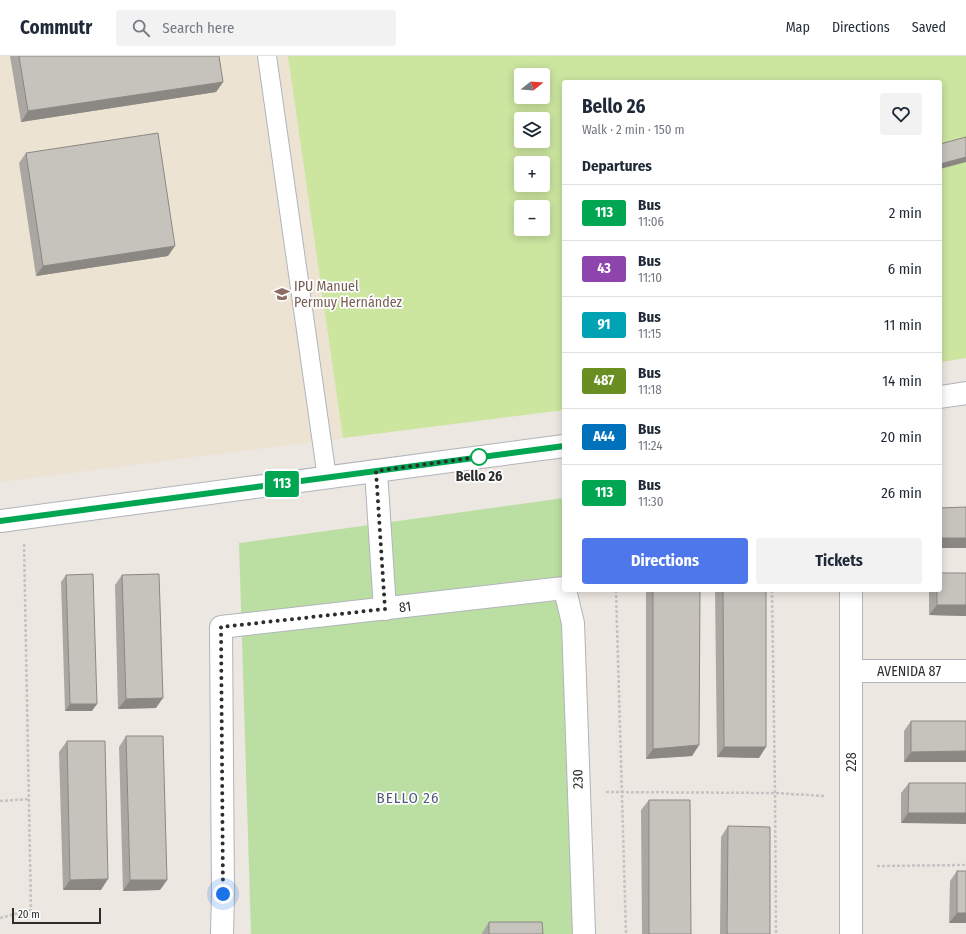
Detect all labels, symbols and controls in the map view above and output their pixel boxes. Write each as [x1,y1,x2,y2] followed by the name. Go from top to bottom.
[116,10,396,46] search box
[20,16,92,39] text: Commutr
[130,17,152,39] icon: search
[162,19,235,37] text: Search here
[786,19,810,36] text: Map
[832,19,890,36] text: Directions
[912,19,946,36] text: Saved
[514,68,550,104] north arrow
[514,68,550,236] map controls
[880,93,922,135] button: heart
[582,95,645,118] text: Bello 26
[514,112,550,148] button: layers
[582,122,685,137] text: Walk · 2 min · 150 m
[514,156,550,192] button: +
[582,157,652,175] text: Departures
[638,196,661,214] text: Bus
[514,200,550,236] button: −
[595,204,613,221] text: 113
[889,204,922,222] text: 2 min
[638,214,664,229] text: 11:06
[638,252,661,270] text: Bus
[597,260,611,277] text: 43
[888,260,922,278] text: 6 min
[638,270,662,285] text: 11:10
[294,278,403,311] place label: IPU Manuel Permuy Hernández
[273,285,291,303] school or university icon: IPU Manuel Permuy Hernández
[638,308,661,326] text: Bus
[598,316,610,333] text: 91
[884,316,922,334] text: 11 min
[638,326,661,341] text: 11:15
[638,364,661,382] text: Bus
[594,372,614,389] text: 487
[882,372,922,390] text: 14 min
[638,382,662,397] text: 11:18
[638,420,661,438] text: Bus
[593,428,615,445] text: A44
[881,428,922,446] text: 20 min
[638,438,662,453] text: 11:24
[470,448,488,466] marker: Bello 26
[456,468,502,485] place label: Bello 26
[259,471,305,497] line badge: 113
[273,475,291,492] text: 113
[638,476,661,494] text: Bus
[595,484,613,501] text: 113
[881,484,922,502] text: 26 min
[638,494,663,509] text: 11:30
[582,538,748,584] button: Directions
[756,538,922,584] button: Tickets
[398,598,412,616] street label: 81
[877,663,941,680] street label: AVENIDA 87
[843,752,860,772] street label: 228
[569,769,587,789] street label: 230
[377,789,439,807] district label: BELLO 26
[213,884,233,904] your location
[12,906,101,925] scale bar
[18,908,40,921] text: 20 m

